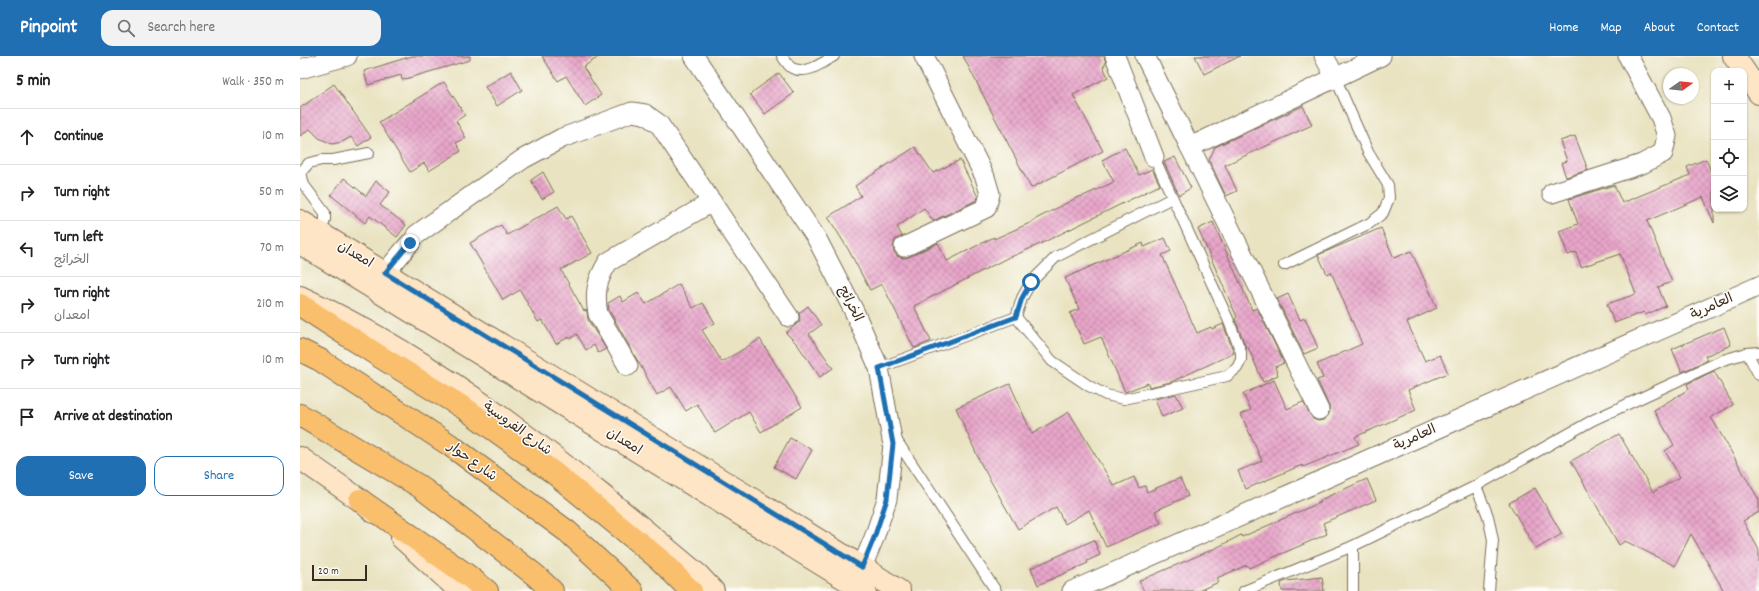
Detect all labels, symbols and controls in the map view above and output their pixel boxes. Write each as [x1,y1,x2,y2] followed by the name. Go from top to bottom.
[101,10,381,46] search box
[20,15,77,42] text: Pinpoint
[115,17,137,39] icon: search
[147,17,215,39] text: Search here
[1549,18,1578,38] text: Home
[1600,18,1622,38] text: Map
[1644,18,1675,38] text: About
[1697,18,1739,38] text: Contact
[1663,68,1699,104] north arrow
[1711,68,1747,212] map controls
[1711,68,1747,104] button: +
[16,70,50,94] text: 5 min
[222,73,284,92] text: Walk · 350 m
[1711,104,1747,140] button: −
[16,126,38,148] icon: ahead
[54,126,103,148] text: Continue
[262,127,284,146] text: 10 m
[1711,140,1747,176] button: locate
[1711,176,1747,212] button: layers
[16,182,38,204] icon: right
[54,182,110,204] text: Turn right
[259,183,284,202] text: 50 m
[54,227,103,249] text: Turn left
[401,234,419,252] route end
[333,236,377,274] street label: امعدان
[16,238,38,260] icon: left
[260,239,284,258] text: 70 m
[54,251,89,270] text: الخرائج
[1022,273,1040,291] route start
[54,283,110,305] text: Turn right
[833,283,867,325] street label: الخرائج
[1687,289,1737,325] street label: العامرية
[16,294,38,316] icon: right
[256,295,284,314] text: 210 m
[54,307,90,326] text: امعدان
[16,350,38,372] icon: right
[54,350,110,372] text: Turn right
[262,351,284,370] text: 10 m
[478,397,556,461] street label: شارع الفروسية
[16,406,38,428] icon: arrive
[54,406,172,428] text: Arrive at destination
[1390,420,1440,456] street label: العامرية
[602,423,646,461] street label: امعدان
[442,437,501,487] street label: شارع حوار
[16,456,146,496] button: Save
[154,456,284,496] button: Share
[312,563,367,582] scale bar
[318,564,339,580] text: 20 m

